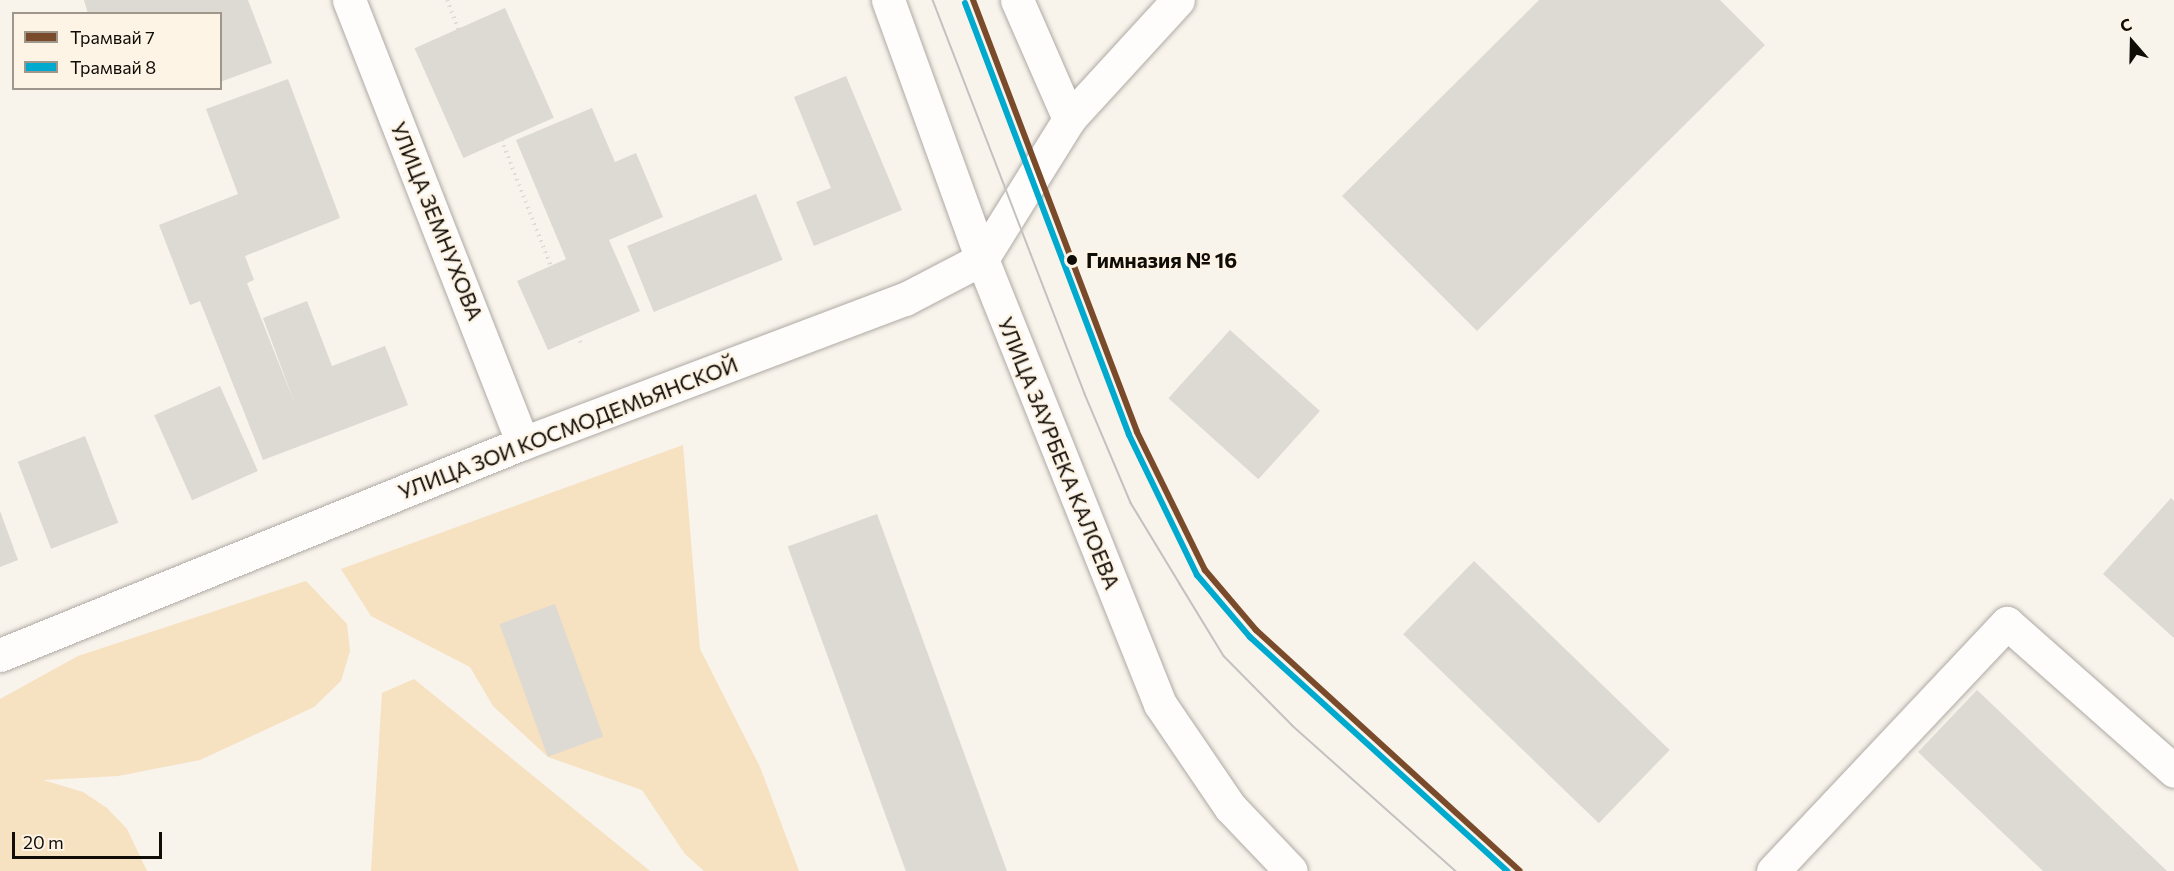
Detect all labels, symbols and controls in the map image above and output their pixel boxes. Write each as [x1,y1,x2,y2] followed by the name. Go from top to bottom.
[12,12,222,90] legend
[2102,12,2162,72] north arrow
[2117,14,2134,35] text: С
[70,26,155,48] text: Трамвай 7
[70,56,156,78] text: Трамвай 8
[386,118,488,324] street label: УЛИЦА ЗЕМНУХОВА
[1086,247,1237,273] place label: Гимназия № 16
[1063,251,1081,269] marker: Гимназия № 16
[993,313,1125,593] street label: УЛИЦА ЗАУРБЕКА КАЛОЕВА
[395,351,741,505] street label: УЛИЦА ЗОИ КОСМОДЕМЬЯНСКОЙ
[15,820,165,858] scale bar
[23,831,64,853] text: 20 m

